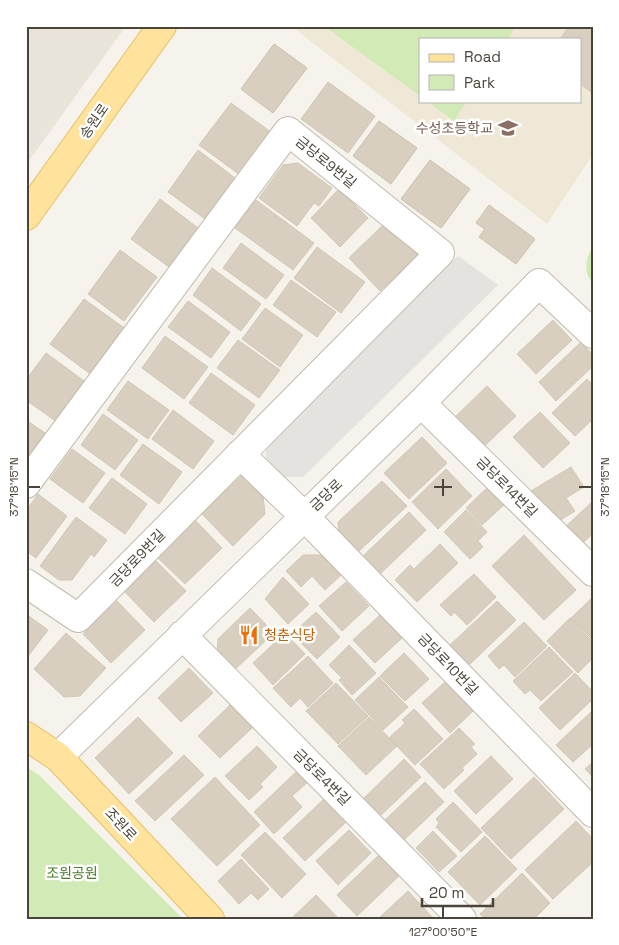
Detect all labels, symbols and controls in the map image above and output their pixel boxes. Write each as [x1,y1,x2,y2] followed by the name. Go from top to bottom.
[419,38,582,102] legend
[464,47,501,66] text: Road
[464,73,495,92] text: Park
[76,100,113,142] street label: 송원로
[497,117,519,139] school or university icon: 수성초등학교
[416,119,493,137] place label: 수성초등학교
[292,132,360,192] street label: 금당로9번길
[473,453,541,521] street label: 금당로14번길
[6,457,22,517] text: 37°18'15"N
[597,457,613,517] text: 37°18'15"N
[306,475,346,515] street label: 금당로
[105,526,169,590] street label: 금당로9번길
[238,624,260,646] restaurant icon: 청춘식당
[264,626,316,644] place label: 청춘식당
[414,629,482,699] street label: 금당로10번길
[290,745,354,809] street label: 금당로4번길
[101,804,141,844] street label: 조원로
[46,864,98,882] park label: 조원공원
[422,875,493,907] scale bar
[429,883,464,902] text: 20 m
[409,924,478,940] text: 127°00'50"E

